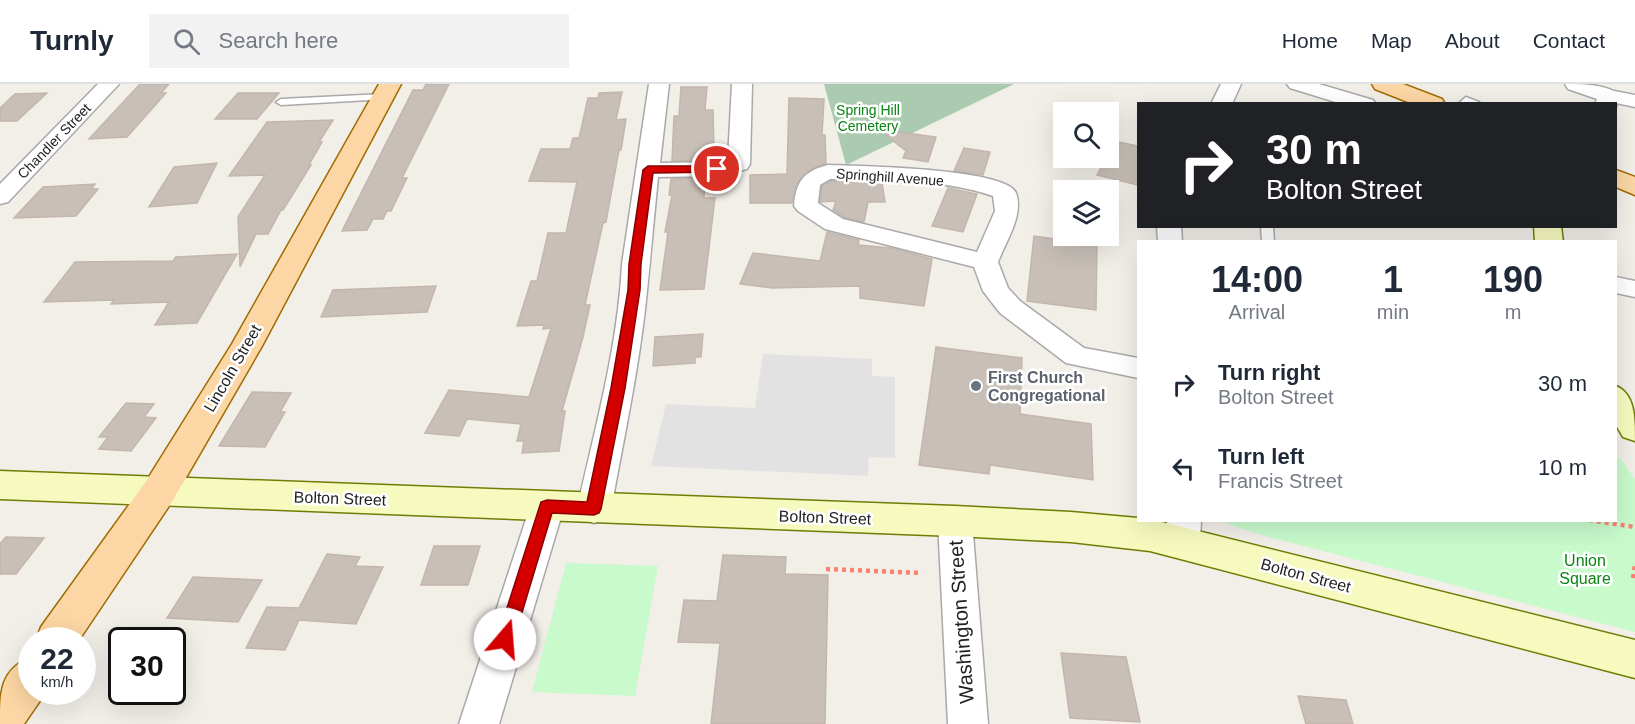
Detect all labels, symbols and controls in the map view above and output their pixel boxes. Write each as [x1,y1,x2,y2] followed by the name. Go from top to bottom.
[149,14,569,68] search box
[30,25,113,56] text: Turnly
[170,25,203,58] icon: search
[218,28,338,53] text: Search here
[1282,29,1338,52] text: Home
[1371,29,1412,52] text: Map
[1445,29,1500,52] text: About
[1533,29,1605,52] text: Contact
[14,100,94,182] street label: Chandler Street
[836,102,900,134] park label: Spring Hill Cemetery
[1053,102,1119,246] map controls
[1053,102,1119,168] button: search
[1167,126,1245,204] icon: right
[1266,126,1362,173] text: 30 m
[691,143,742,194] pin
[700,152,733,185] icon: arrive
[836,165,945,189] street label: Springhill Avenue
[1266,175,1422,205] text: Bolton Street
[1053,180,1119,246] button: layers
[1211,259,1303,300] text: 14:00
[1383,259,1403,300] text: 1
[1483,259,1543,300] text: 190
[1229,301,1285,323] text: Arrival
[1377,301,1409,323] text: min
[1505,301,1521,323] text: m
[201,321,265,415] street label: Lincoln Street
[1218,360,1320,385] text: Turn right
[1167,368,1200,401] icon: right
[988,369,1105,404] place label: First Church Congregational
[1538,371,1587,396] text: 30 m
[969,379,983,393] marker: First Church Congregational
[1218,386,1334,408] text: Bolton Street
[1218,444,1304,469] text: Turn left
[1167,452,1200,485] icon: left
[1538,455,1587,480] text: 10 m
[1218,470,1342,492] text: Francis Street
[293,488,387,509] street label: Bolton Street
[778,507,872,528] street label: Bolton Street
[944,539,978,704] street label: Washington Street
[1559,552,1611,587] park label: Union Square
[1259,555,1353,596] street label: Bolton Street
[473,607,537,671] position arrow
[108,627,186,705] speed limit sign: 30
[40,642,74,675] text: 22
[41,673,73,690] text: km/h

